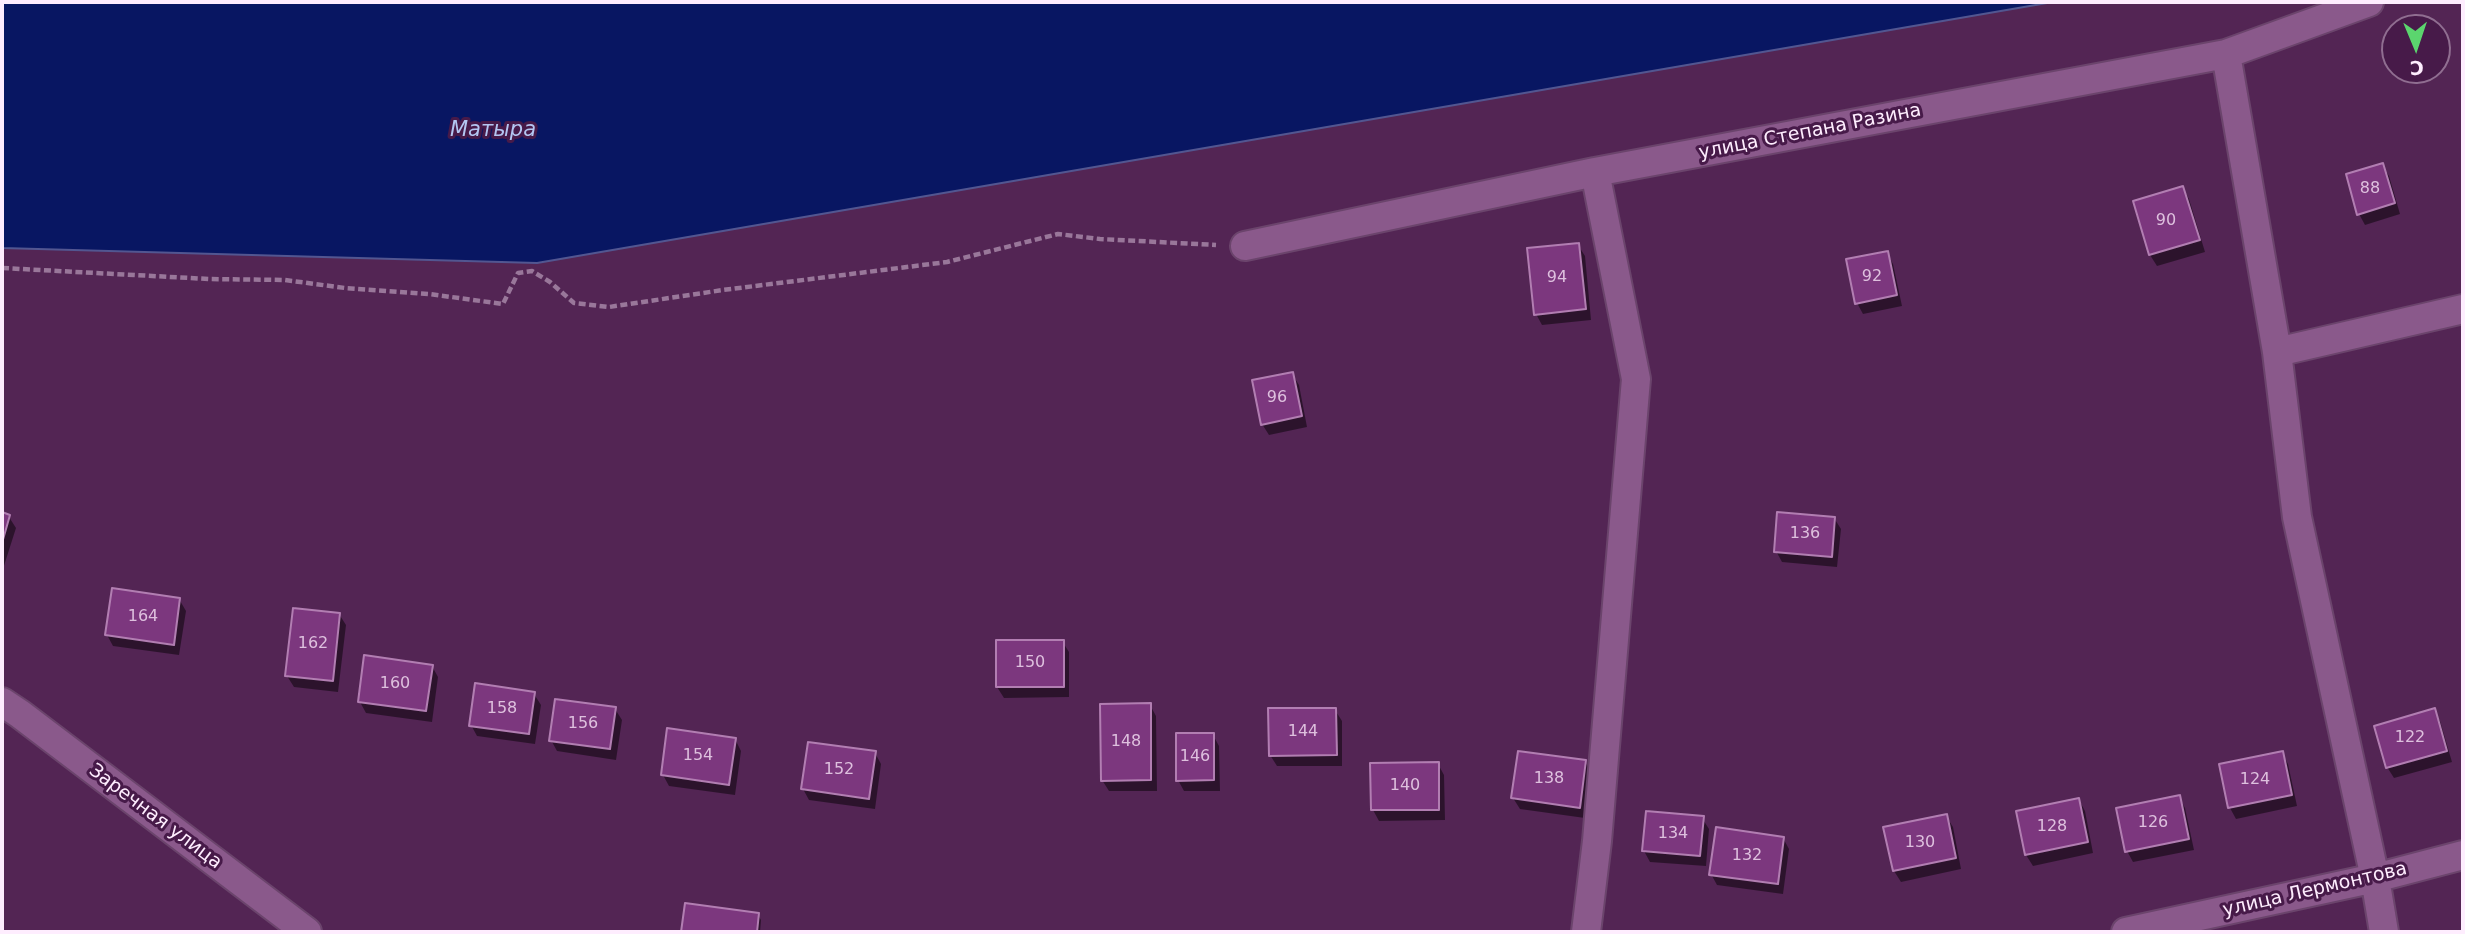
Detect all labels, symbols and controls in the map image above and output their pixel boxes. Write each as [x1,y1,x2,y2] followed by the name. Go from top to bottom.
[2381,14,2451,84] north arrow
[2409,57,2424,79] text: С
[1697,99,1923,165] street label: улица Степана Разина
[450,118,536,144] water label: Матыра
[2360,179,2380,199] house number: 88
[2156,211,2176,231] house number: 90
[1862,267,1882,287] house number: 92
[1547,268,1567,288] house number: 94
[1267,388,1287,408] house number: 96
[1790,524,1820,544] house number: 136
[128,607,158,627] house number: 164
[298,634,328,654] house number: 162
[1015,653,1045,673] house number: 150
[380,674,410,694] house number: 160
[487,699,517,719] house number: 158
[568,714,598,734] house number: 156
[1288,722,1318,742] house number: 144
[2395,728,2425,748] house number: 122
[1111,732,1141,752] house number: 148
[683,746,713,766] house number: 154
[1180,747,1210,767] house number: 146
[84,760,226,874] street label: Заречная улица
[824,760,854,780] house number: 152
[1534,769,1564,789] house number: 138
[2240,770,2270,790] house number: 124
[1390,776,1420,796] house number: 140
[2138,813,2168,833] house number: 126
[2037,817,2067,837] house number: 128
[1658,824,1688,844] house number: 134
[1905,833,1935,853] house number: 130
[1732,846,1762,866] house number: 132
[2221,858,2409,922] street label: улица Лермонтова

